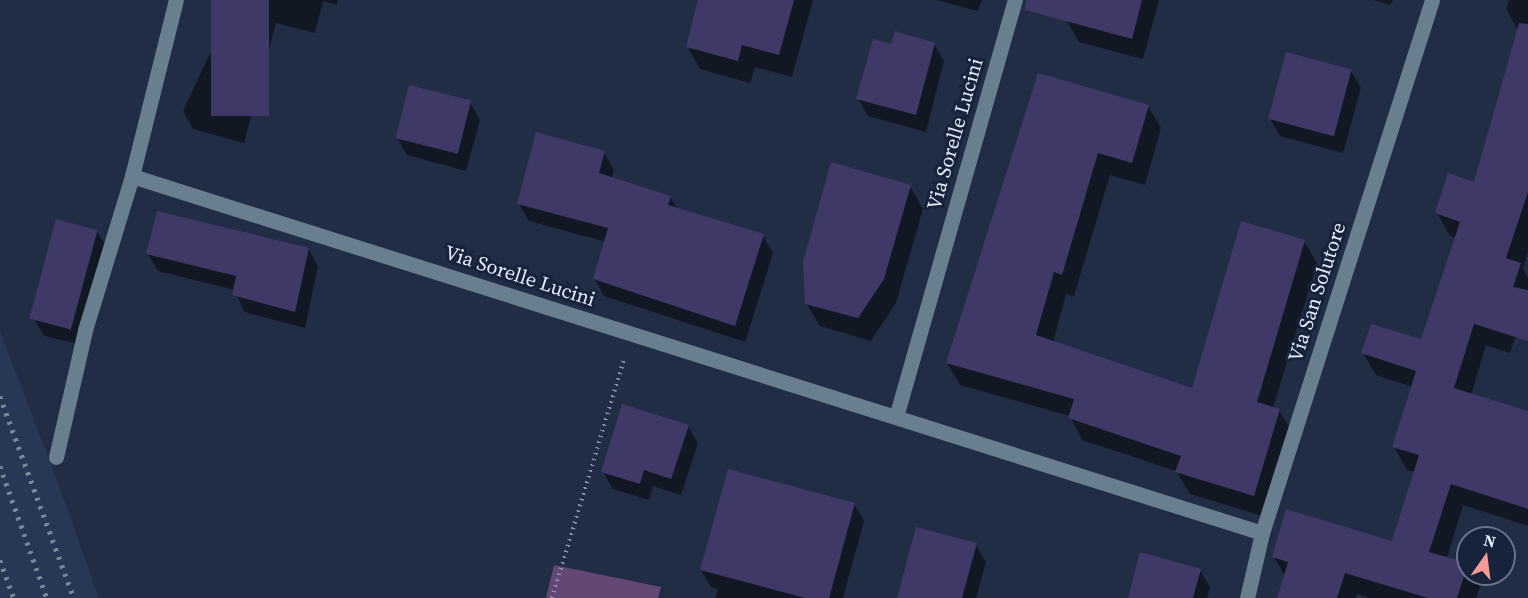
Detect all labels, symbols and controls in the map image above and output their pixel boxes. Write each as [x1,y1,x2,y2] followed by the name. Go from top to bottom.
[922,55,988,213] street label: Via Sorelle Lucini
[1283,219,1351,365] street label: Via San Solutore
[442,240,598,312] street label: Via Sorelle Lucini
[1456,526,1516,586] north arrow
[1482,528,1498,553] text: N

